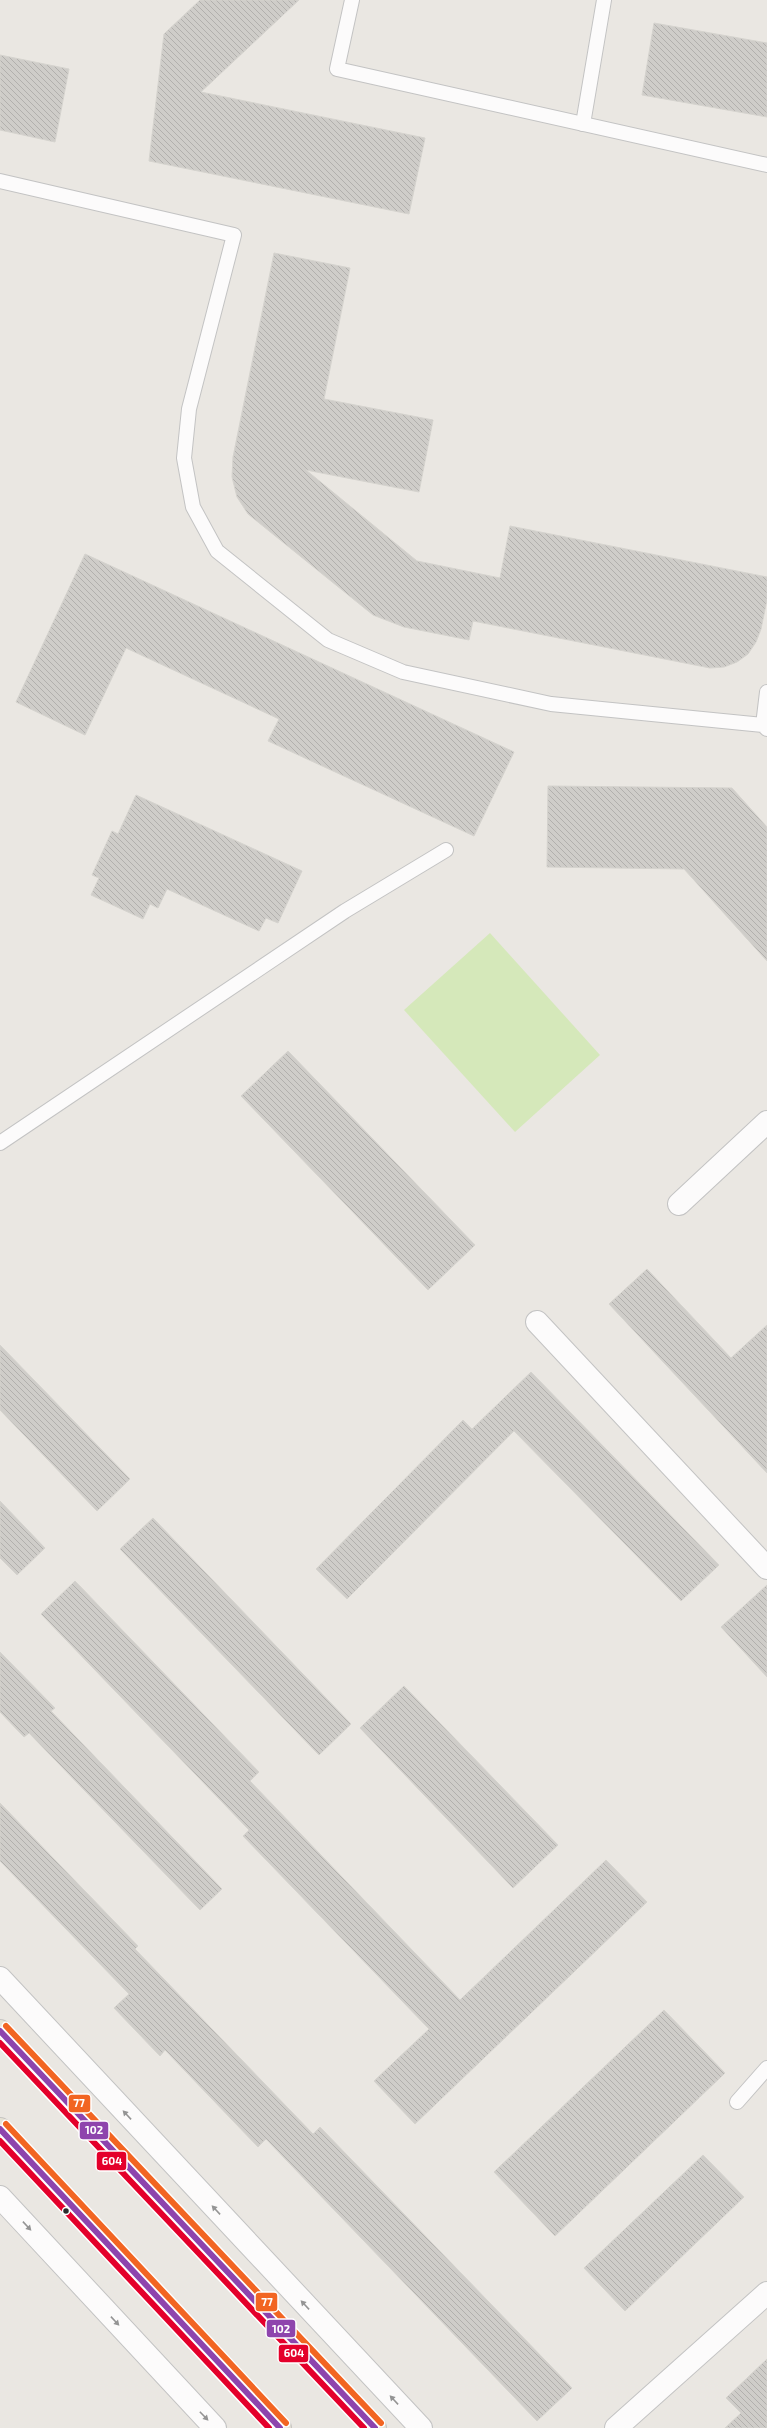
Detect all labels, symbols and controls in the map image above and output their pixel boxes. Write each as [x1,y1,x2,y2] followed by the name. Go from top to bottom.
[68,2094,91,2113] line badge: 77
[73,2096,85,2109] text: 77
[123,2110,132,2120] one-way arrow
[79,2121,109,2140] line badge: 102
[85,2123,103,2136] text: 102
[96,2151,127,2171] line badge: 604
[102,2154,122,2167] text: 604
[212,2205,221,2215] one-way arrow
[61,2206,71,2216] unlabelled marker
[22,2221,31,2231] one-way arrow
[255,2292,278,2312] line badge: 77
[261,2295,273,2308] text: 77
[300,2300,310,2310] one-way arrow
[110,2316,120,2326] one-way arrow
[266,2319,296,2338] line badge: 102
[272,2322,290,2335] text: 102
[278,2344,309,2363] line badge: 604
[284,2346,304,2359] text: 604
[390,2395,399,2404] one-way arrow
[199,2411,209,2421] one-way arrow

